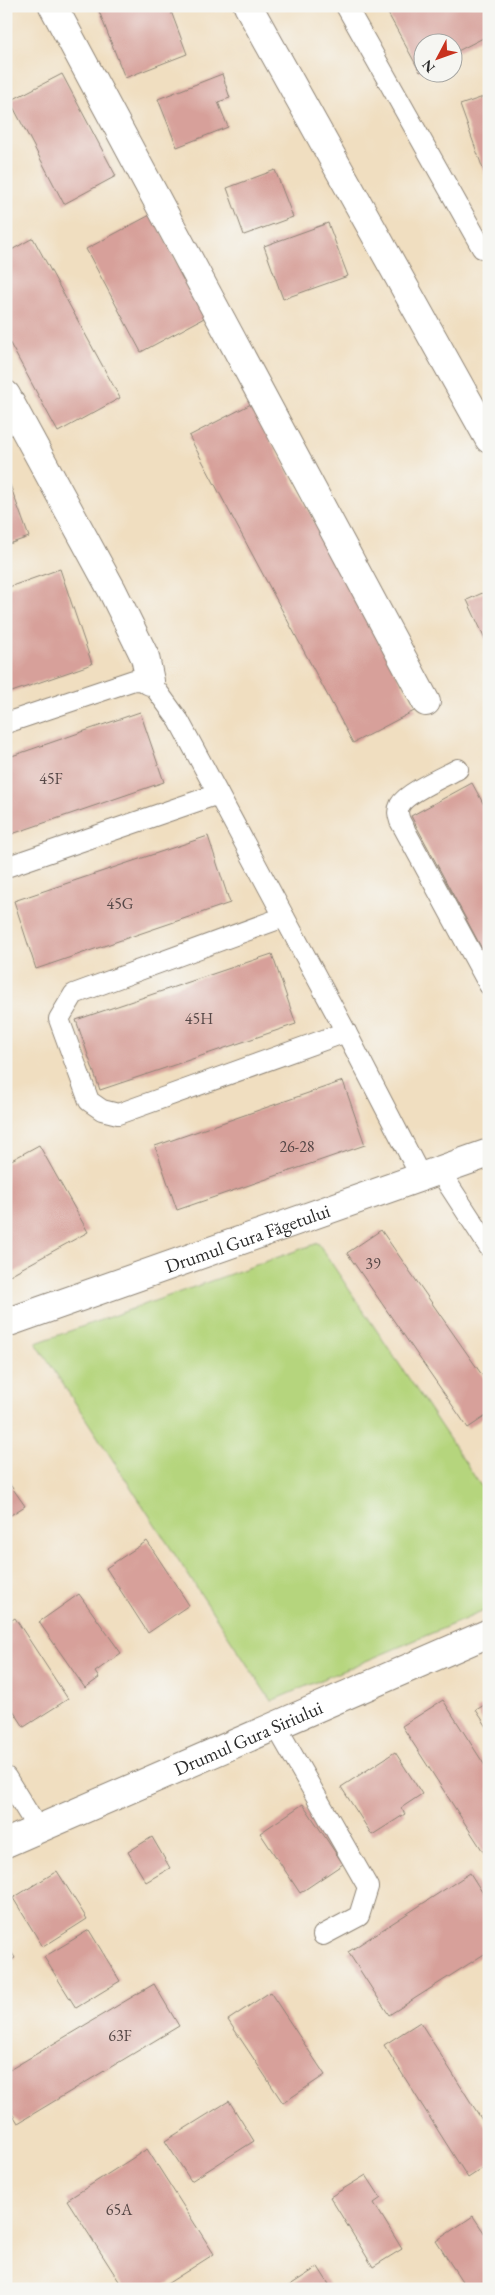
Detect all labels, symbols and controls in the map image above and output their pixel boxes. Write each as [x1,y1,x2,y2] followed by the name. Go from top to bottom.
[412,32,462,82] north arrow
[417,56,439,77] text: N
[39,768,63,789] house number: 45F
[106,893,134,914] house number: 45G
[185,1008,213,1029] house number: 45H
[279,1136,315,1157] house number: 26-28
[162,1197,334,1279] street label: Drumul Gura Făgetului
[365,1253,381,1274] house number: 39
[170,1694,326,1781] street label: Drumul Gura Siriului
[108,2025,132,2046] house number: 63F
[106,2199,133,2220] house number: 65A

